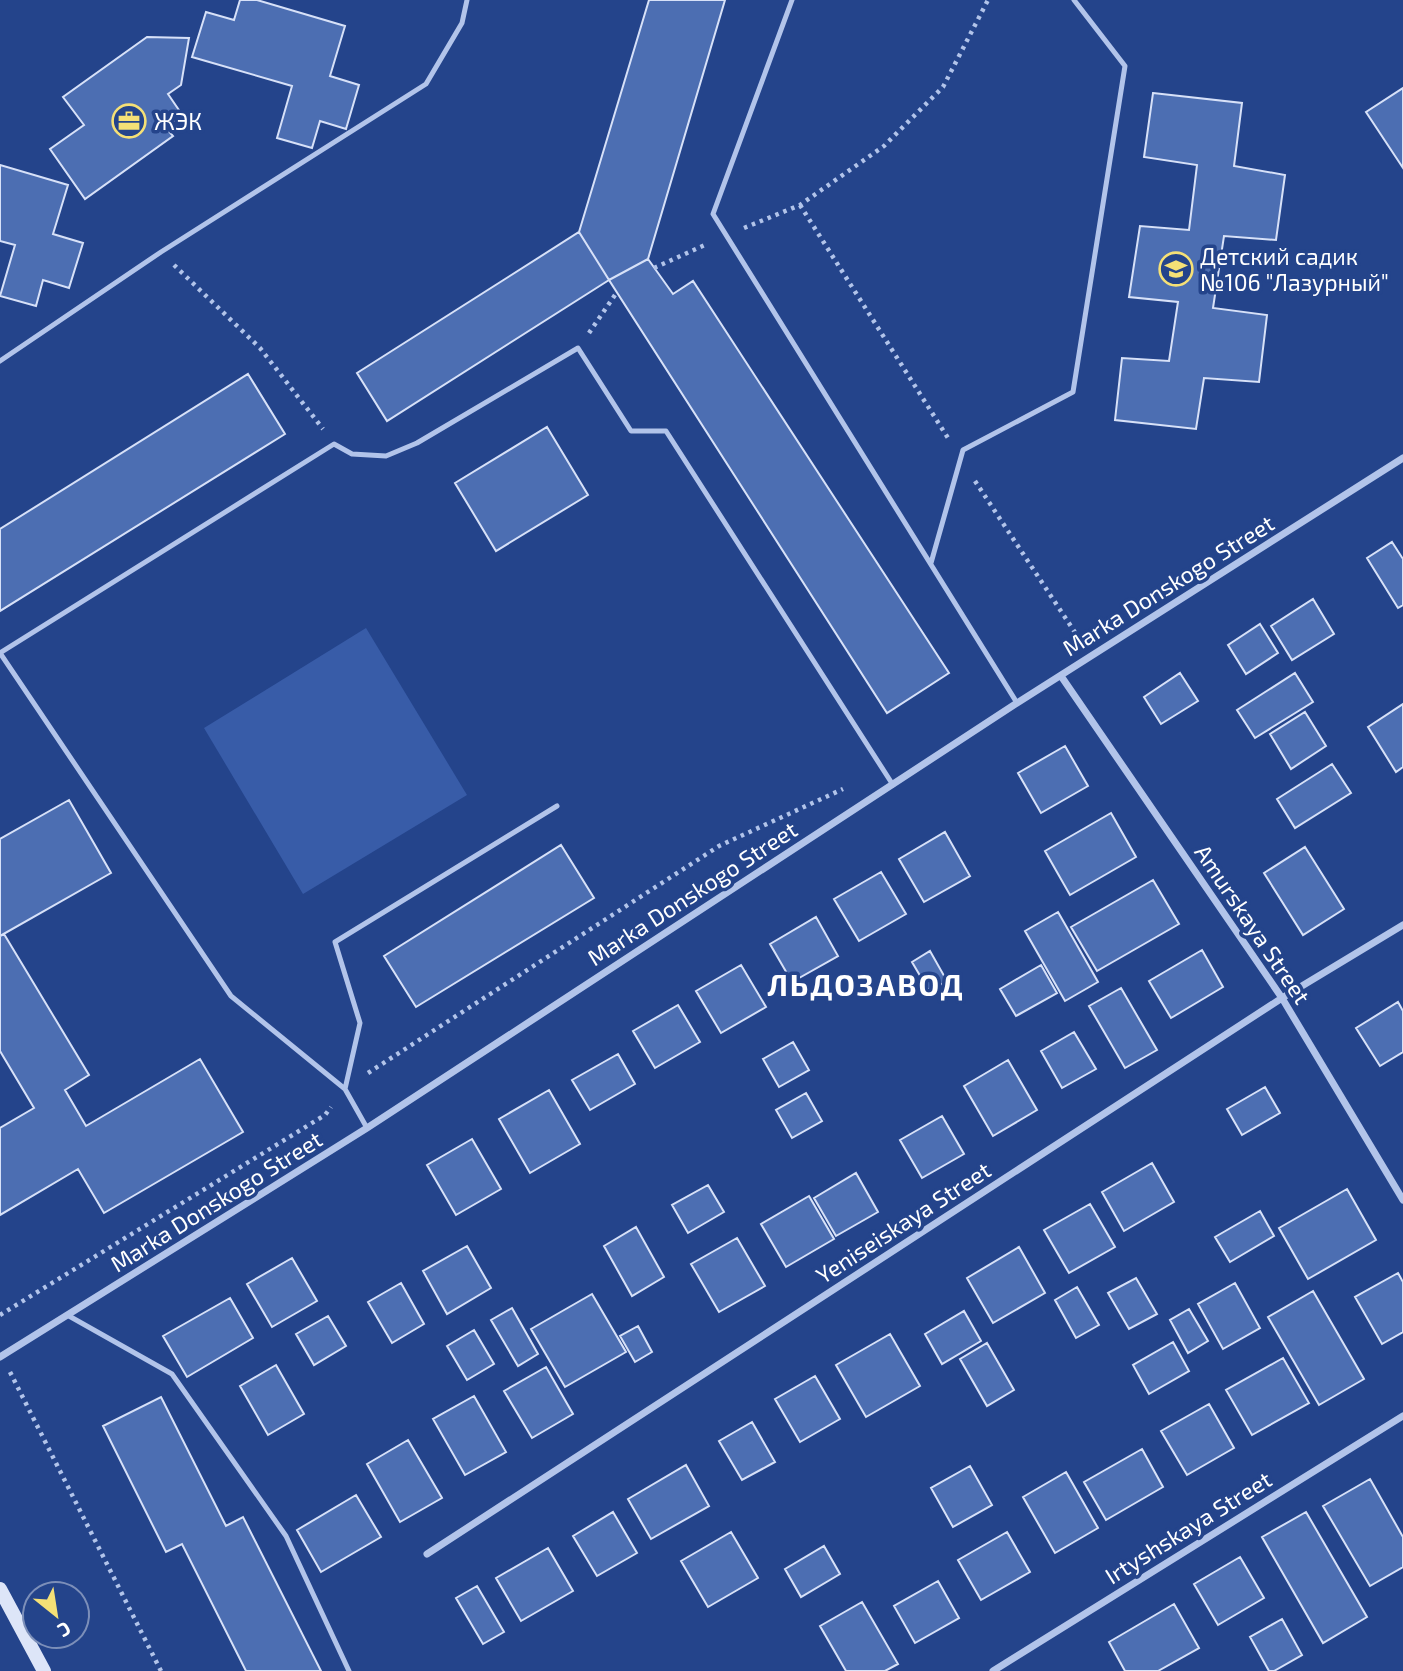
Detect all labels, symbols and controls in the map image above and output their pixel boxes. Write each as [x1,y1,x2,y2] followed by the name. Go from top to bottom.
[110,102,148,140] office icon: ЖЭК
[154,107,202,135] place label: ЖЭК
[1200,242,1389,297] place label: Детский садик №106 "Лазурный"
[1157,250,1195,288] school or university icon: Детский садик №106 "Лазурный"
[1057,508,1279,662] street label: Marka Donskogo Street
[582,815,802,971] street label: Marka Donskogo Street
[1189,839,1317,1009] street label: Amurskaya Street
[767,966,965,1002] district label: ЛЬДОЗАВОД
[105,1124,327,1278] street label: Marka Donskogo Street
[810,1155,996,1289] street label: Yeniseiskaya Street
[1100,1464,1277,1589] street label: Irtyshskaya Street
[21,1580,91,1650] north arrow
[54,1617,75,1643] text: С

